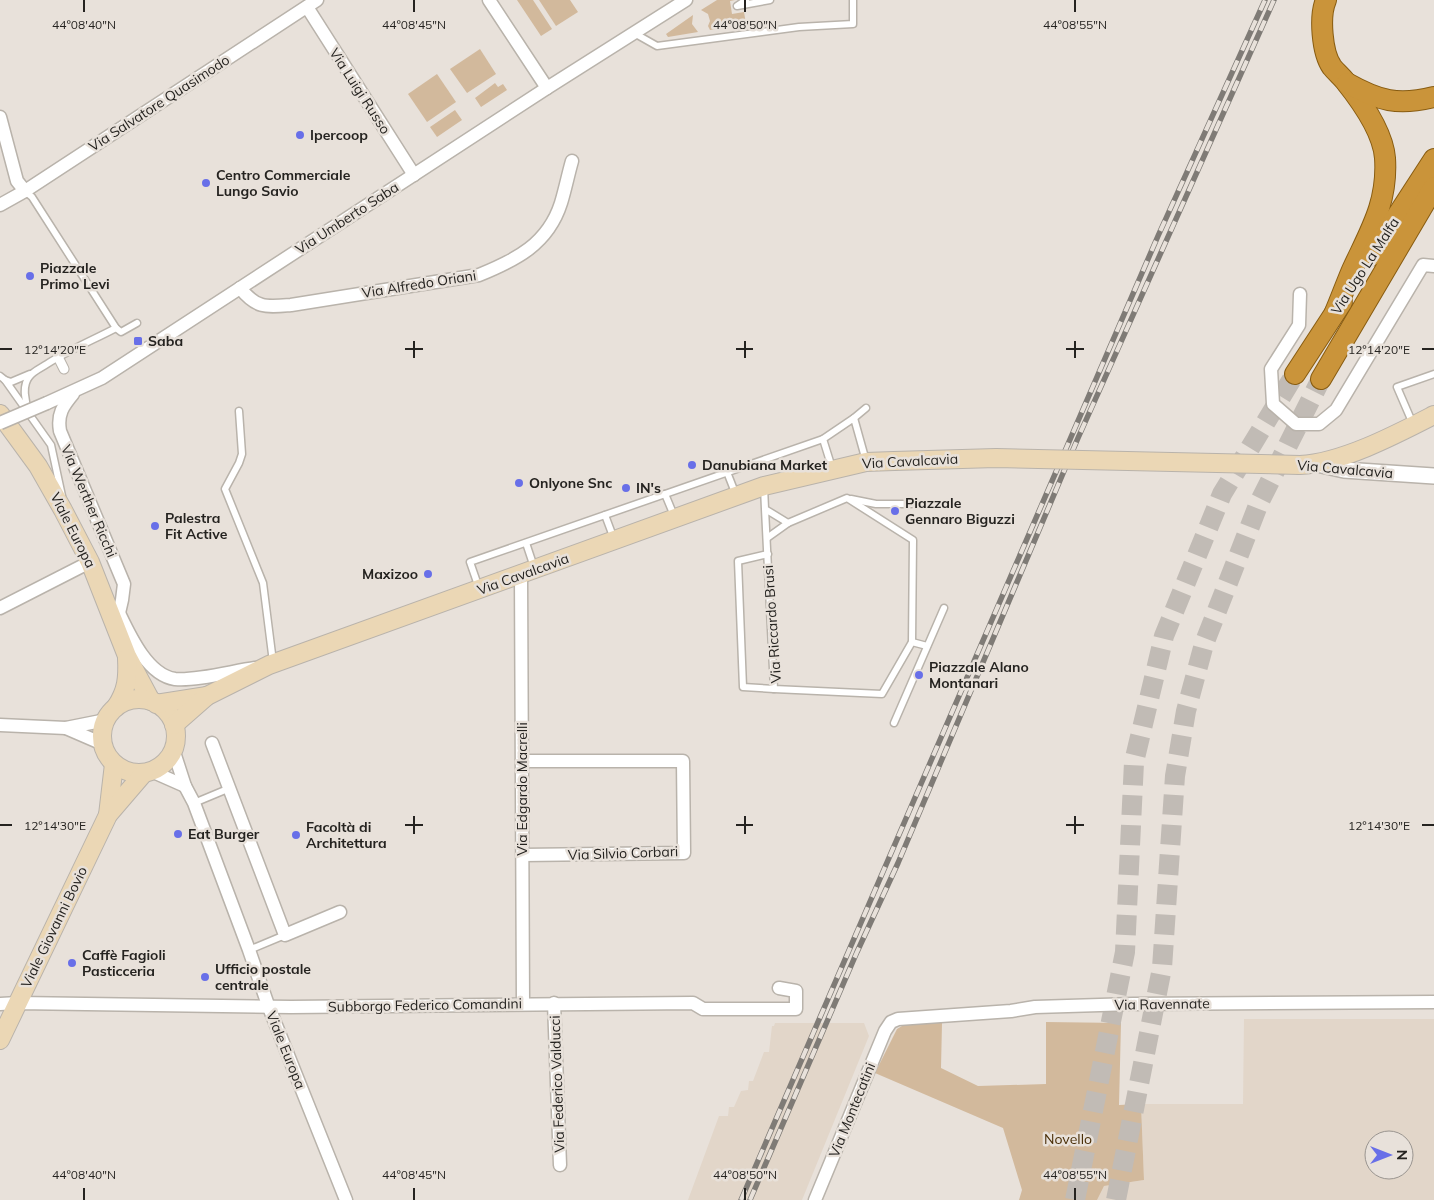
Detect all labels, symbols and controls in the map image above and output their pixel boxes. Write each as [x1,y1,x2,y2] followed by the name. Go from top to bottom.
[52,17,116,32] text: 44°08'40"N
[382,17,446,32] text: 44°08'45"N
[713,17,777,32] text: 44°08'50"N
[1043,17,1107,32] text: 44°08'55"N
[325,45,395,137] street label: Via Luigi Russo
[85,51,233,155] street label: Via Salvatore Quasimodo
[310,126,368,144] place label: Ipercoop
[294,129,306,141] marker: Ipercoop
[216,166,351,200] place label: Centro Commerciale Lungo Savio
[200,177,212,189] marker: Centro Commerciale Lungo Savio
[292,178,402,258] street label: Via Umberto Saba
[1327,214,1403,318] street label: Via Ugo La Malfa
[40,259,110,293] place label: Piazzale Primo Levi
[361,266,477,302] street label: Via Alfredo Oriani
[24,270,36,282] marker: Piazzale Primo Levi
[148,332,183,350] place label: Saba
[132,335,144,347] marker: Saba
[24,342,86,357] text: 12°14'20"E
[1348,342,1410,357] text: 12°14'20"E
[57,442,121,560] street label: Via Werther Ricchi
[861,449,959,473] street label: Via Cavalcavia
[702,456,828,474] place label: Danubiana Market
[1296,456,1394,482] street label: Via Cavalcavia
[686,459,698,471] marker: Danubiana Market
[529,474,612,492] place label: Onlyone Snc
[513,477,525,489] marker: Onlyone Snc
[636,479,661,497] place label: IN's
[620,482,632,494] marker: IN's
[46,489,100,571] street label: Viale Europa
[905,494,1015,528] place label: Piazzale Gennaro Biguzzi
[889,505,901,517] marker: Piazzale Gennaro Biguzzi
[165,509,228,543] place label: Palestra Fit Active
[149,520,161,532] marker: Palestra Fit Active
[475,549,571,599] street label: Via Cavalcavia
[759,564,785,684] street label: Via Riccardo Brusi
[362,565,418,583] place label: Maxizoo
[422,568,434,580] marker: Maxizoo
[929,658,1029,692] place label: Piazzale Alano Montanari
[913,669,925,681] marker: Piazzale Alano Montanari
[513,722,531,856] street label: Via Edgardo Macrelli
[24,818,86,833] text: 12°14'30"E
[306,818,387,852] place label: Facoltà di Architettura
[1348,818,1410,833] text: 12°14'30"E
[188,825,260,843] place label: Eat Burger
[172,828,184,840] marker: Eat Burger
[290,829,302,841] marker: Facoltà di Architettura
[568,842,678,864] street label: Via Silvio Corbari
[17,863,91,991] street label: Viale Giovanni Bovio
[82,946,166,980] place label: Caffè Fagioli Pasticceria
[66,957,78,969] marker: Caffè Fagioli Pasticceria
[215,960,311,994] place label: Ufficio postale centrale
[199,971,211,983] marker: Ufficio postale centrale
[328,994,522,1016] street label: Subborgo Federico Comandini
[1114,994,1210,1014] street label: Via Ravennate
[262,1009,310,1091] street label: Viale Europa
[546,1015,568,1153] street label: Via Federico Valducci
[825,1060,879,1160] street label: Via Montecatini
[1044,1130,1092,1148] park label: Novello
[1364,1130,1414,1180] north arrow
[1393,1150,1411,1160] text: N
[52,1167,116,1182] text: 44°08'40"N
[382,1167,446,1182] text: 44°08'45"N
[713,1167,777,1182] text: 44°08'50"N
[1043,1167,1107,1182] text: 44°08'55"N

